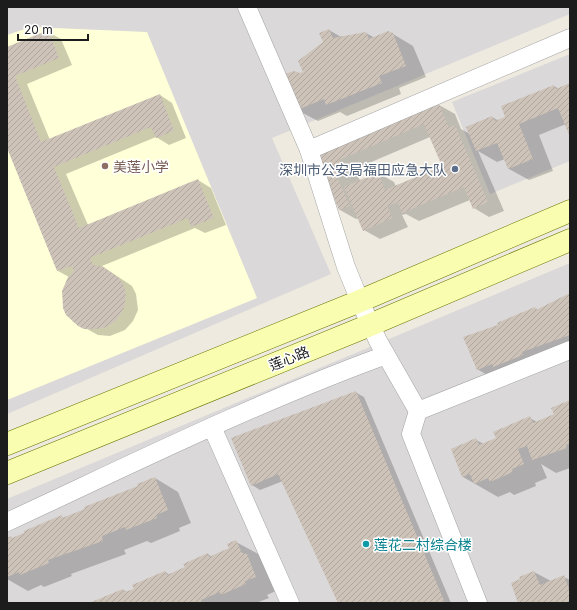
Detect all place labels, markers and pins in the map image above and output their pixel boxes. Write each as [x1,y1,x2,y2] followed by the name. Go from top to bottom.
[113,158,169,175] place label: 美莲小学
[100,161,110,171] marker: 美莲小学
[279,161,447,178] place label: 深圳市公安局福田应急大队
[450,164,460,174] marker: 深圳市公安局福田应急大队
[374,536,472,553] place label: 莲花二村综合楼
[361,539,371,549] marker: 莲花二村综合楼

